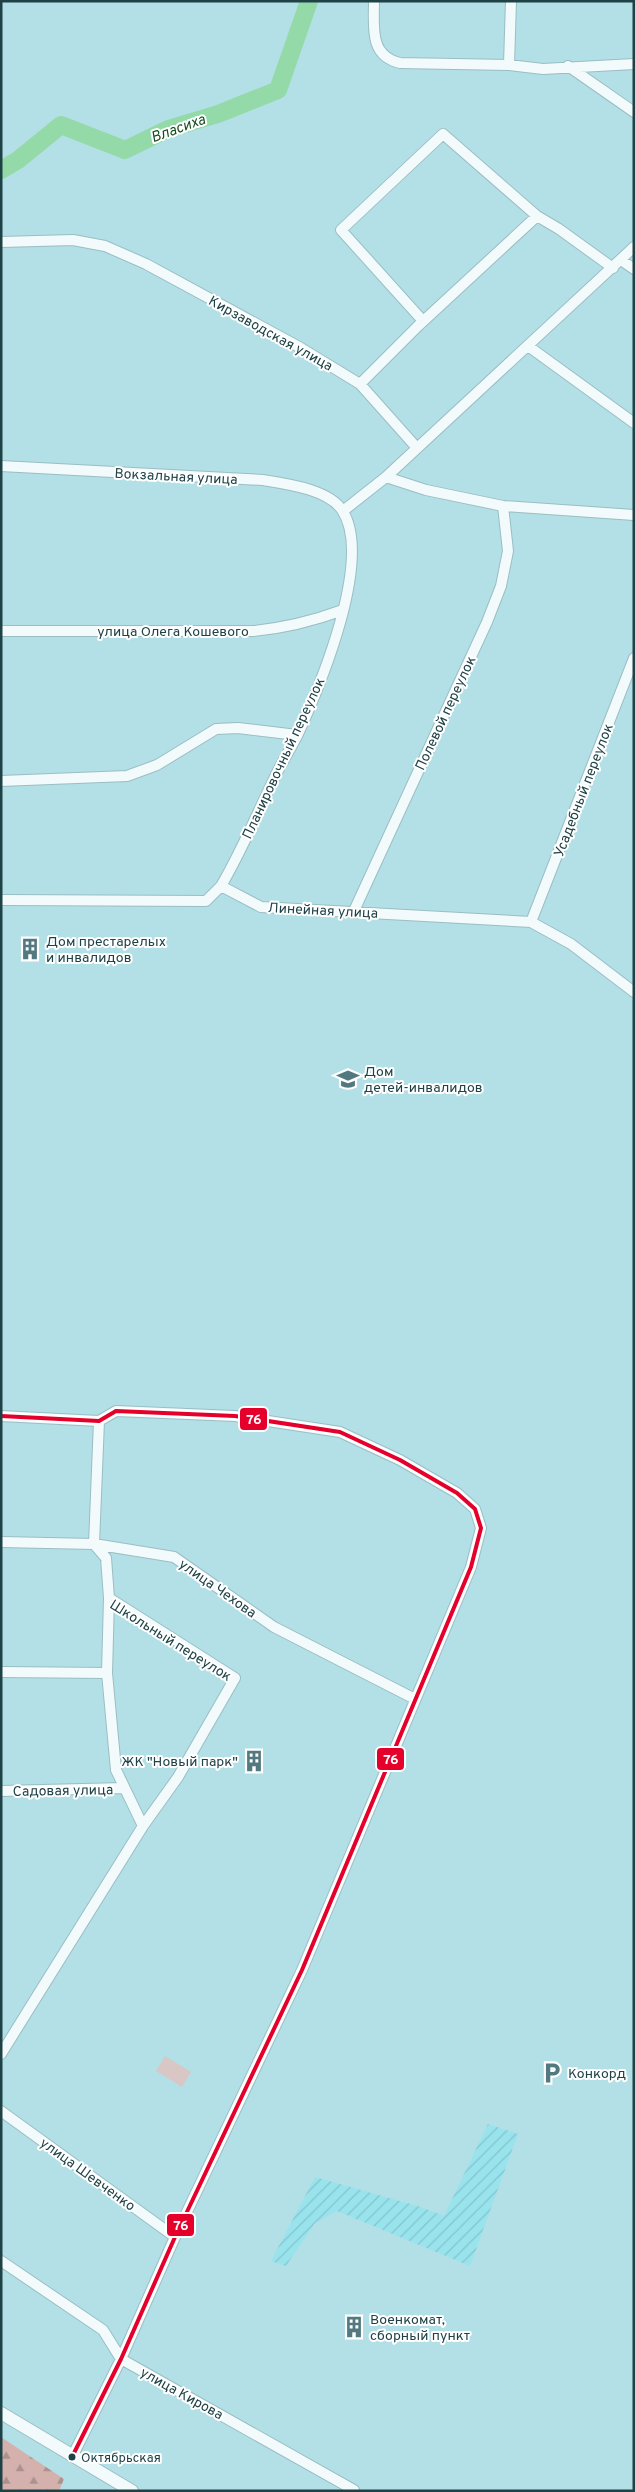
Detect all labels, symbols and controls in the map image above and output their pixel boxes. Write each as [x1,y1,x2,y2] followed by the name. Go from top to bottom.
[149,111,209,148] water label: Власиха
[205,293,335,376] street label: Кирзаводская улица
[114,466,238,489] street label: Вокзальная улица
[97,624,249,641] street label: улица Олега Кошевого
[412,654,480,773] street label: Полевой переулок
[239,675,329,842] street label: Планировочный переулок
[551,721,618,860] street label: Усадебный переулок
[267,900,379,923] street label: Линейная улица
[46,934,166,967] place label: Дом престарелых и инвалидов
[17,936,43,962] building icon: Дом престарелых и инвалидов
[364,1064,483,1097] place label: Дом детей-инвалидов
[335,1066,361,1092] school or university icon: Дом детей-инвалидов
[239,1407,268,1431] line badge: 76
[246,1412,262,1429] text: 76
[175,1556,259,1622] street label: улица Чехова
[106,1597,234,1686] street label: Школьный переулок
[376,1747,405,1771] line badge: 76
[241,1748,267,1774] building icon: ЖК "Новый парк"
[383,1752,399,1769] text: 76
[121,1754,238,1771] place label: ЖК "Новый парк"
[13,1782,113,1801] street label: Садовая улица
[539,2060,565,2086] parking icon: Конкорд
[568,2066,626,2083] place label: Конкорд
[36,2135,138,2216] street label: улица Шевченко
[166,2213,195,2237] line badge: 76
[173,2218,189,2235] text: 76
[370,2312,470,2345] place label: Военкомат, сборный пункт
[341,2314,367,2340] building icon: Военкомат, сборный пункт
[137,2365,226,2424] street label: улица Кирова
[81,2451,161,2467] place label: Октябрьская
[67,2452,77,2462] marker: Октябрьская

